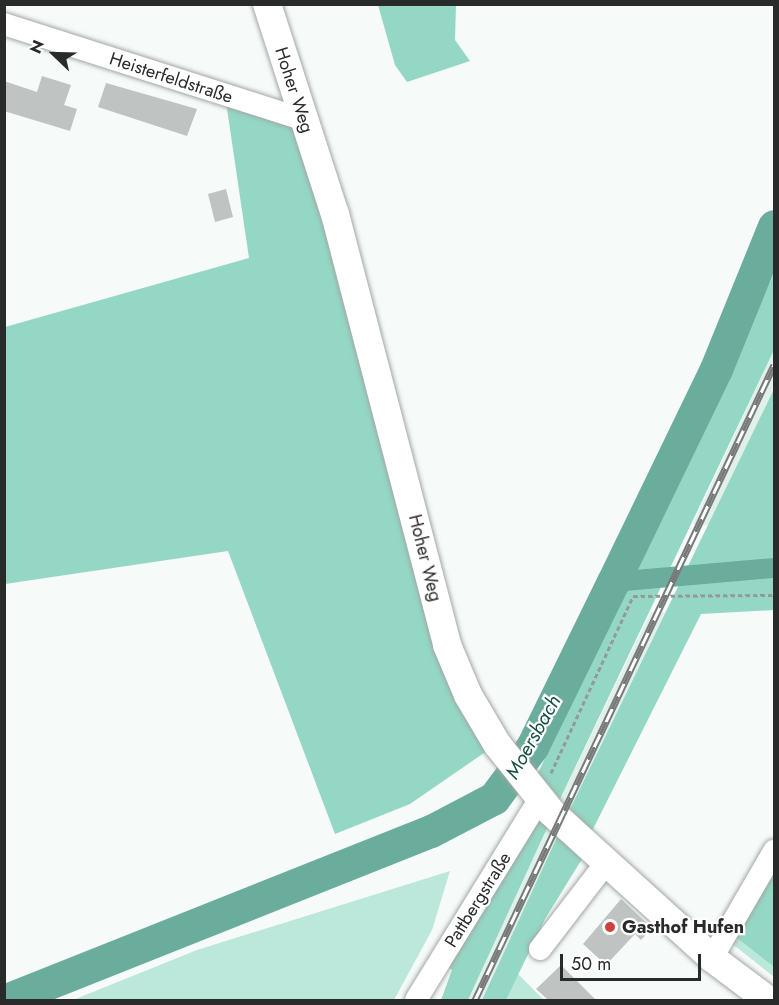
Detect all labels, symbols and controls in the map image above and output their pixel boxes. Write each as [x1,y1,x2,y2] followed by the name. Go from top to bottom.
[24,24,84,84] north arrow
[24,36,50,57] text: N
[270,44,318,136] street label: Hoher Weg
[107,48,235,108] street label: Heisterfeldstraße
[404,512,446,604] street label: Hoher Weg
[500,691,566,783] water label: Moersbach
[440,848,516,952] street label: Pattbergstraße
[622,916,744,938] place label: Gasthof Hufen
[603,920,617,934] marker: Gasthof Hufen
[563,942,704,980] scale bar
[571,951,611,977] text: 50 m

